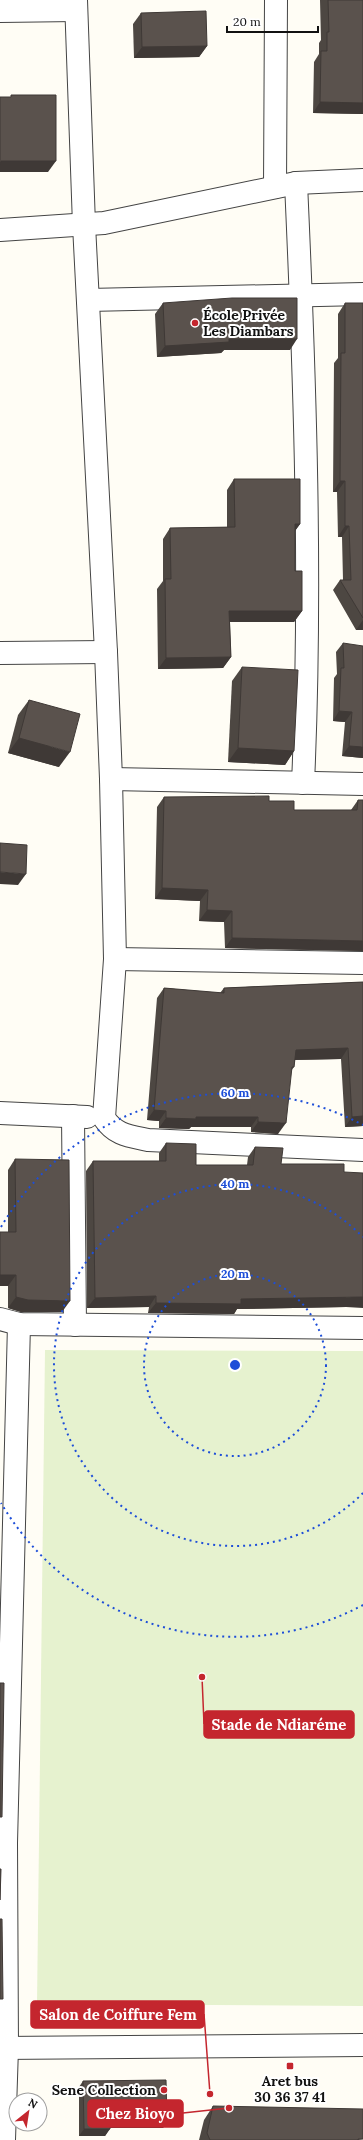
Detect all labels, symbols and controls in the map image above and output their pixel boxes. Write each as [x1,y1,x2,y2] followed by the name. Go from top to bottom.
[227,8,318,34] scale bar
[233,14,261,29] text: 20 m
[203,306,294,340] place label: École Privée Les Diambars
[190,318,200,328] marker: École Privée Les Diambars
[221,1085,249,1100] text: 60 m
[221,1176,249,1191] text: 40 m
[221,1266,249,1281] text: 20 m
[228,1358,242,1372] centre of rings
[204,1711,354,1738] callout: Stade de Ndiaréme
[212,1715,346,1734] text: Stade de Ndiaréme
[31,2001,204,2028] callout: Salon de Coiffure Fem
[39,2005,197,2024] text: Salon de Coiffure Fem
[285,2061,295,2071] marker: Aret bus 30 36 37 41
[254,2072,326,2106] place label: Aret bus 30 36 37 41
[52,2081,156,2099] place label: Sene Collection
[159,2085,169,2095] marker: Sene Collection
[8,2092,48,2132] north arrow
[26,2095,41,2112] text: N
[88,2100,183,2127] callout: Chez Bioyo
[95,2104,175,2123] text: Chez Bioyo

